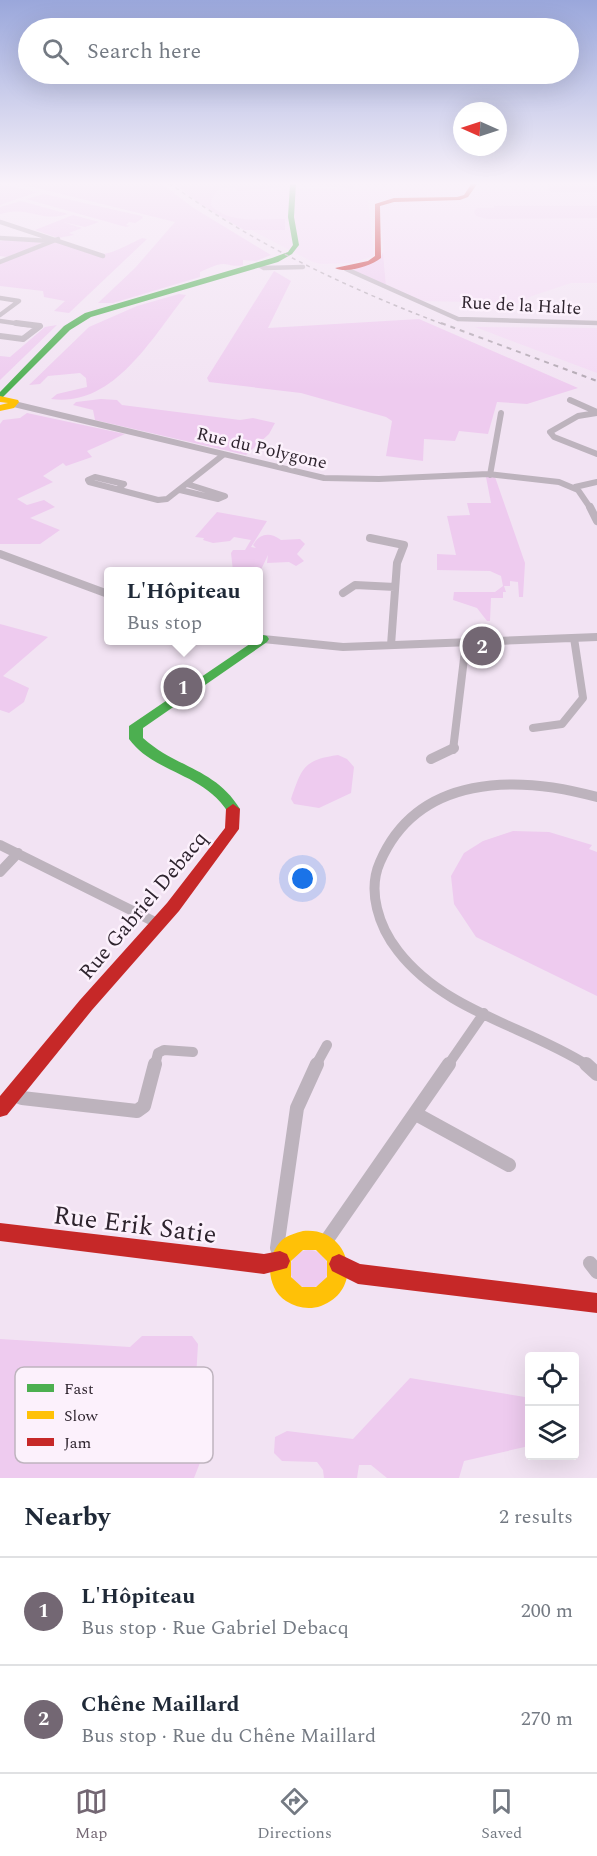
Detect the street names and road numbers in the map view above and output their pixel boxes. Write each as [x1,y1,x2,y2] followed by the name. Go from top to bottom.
[460,289,582,322] street label: Rue de la Halte
[194,420,330,477] street label: Rue du Polygone
[72,824,216,987] street label: Rue Gabriel Debacq
[51,1195,219,1255] street label: Rue Erik Satie

